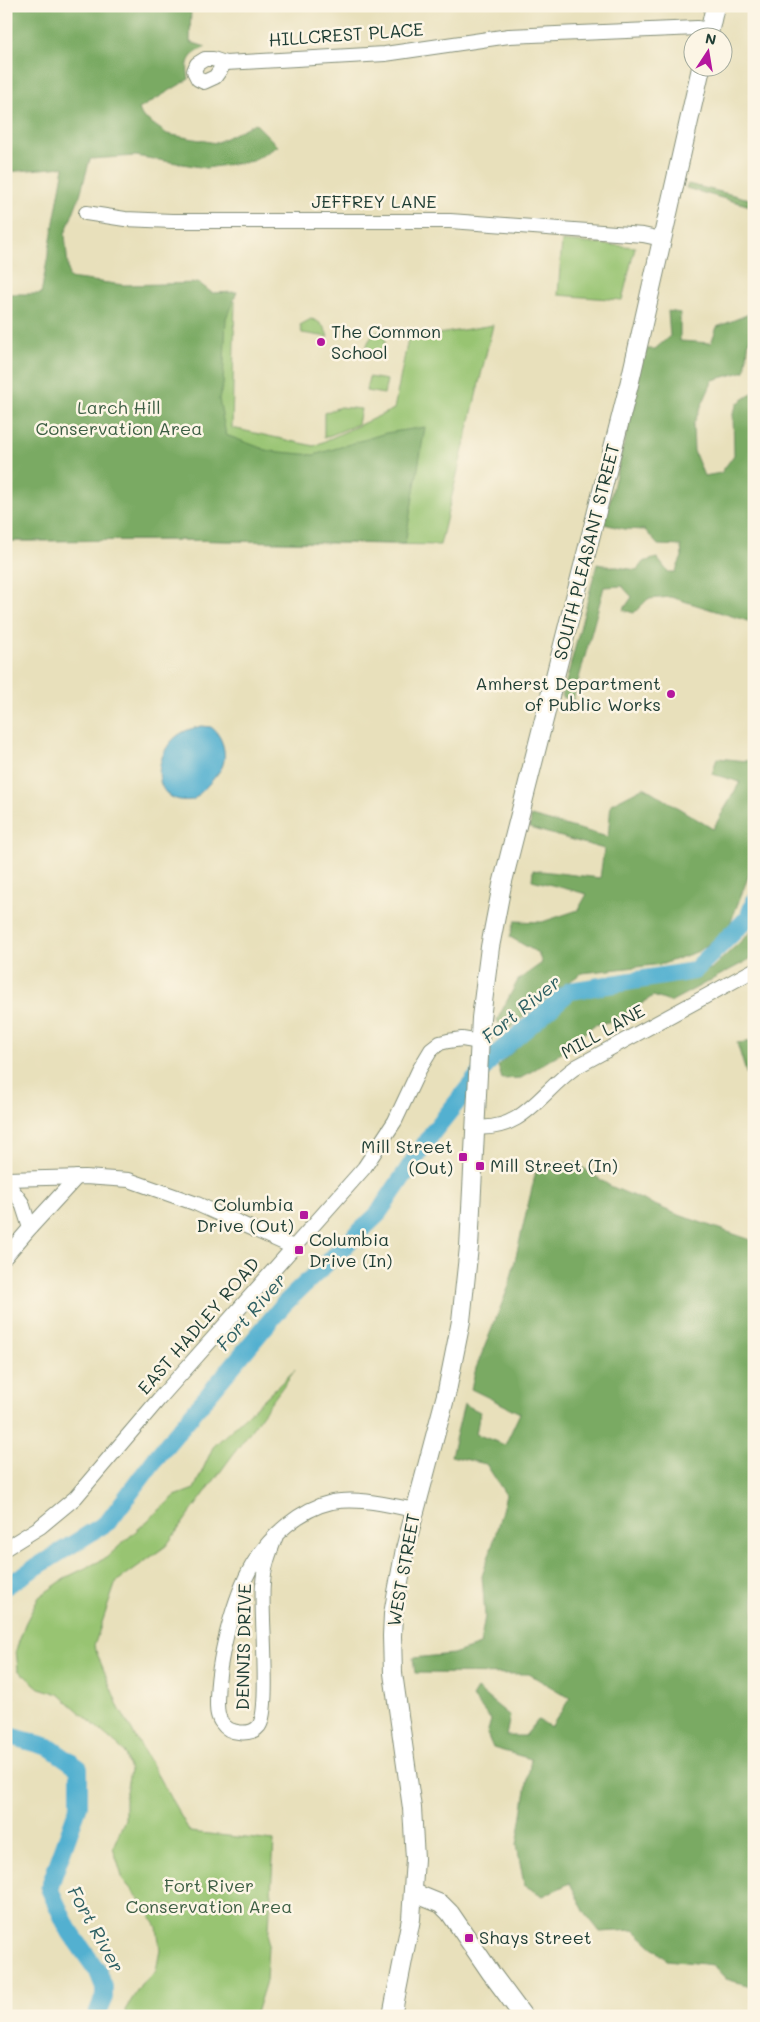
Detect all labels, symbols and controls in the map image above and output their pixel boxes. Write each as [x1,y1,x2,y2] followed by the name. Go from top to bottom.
[268,17,424,51] street label: HILLCREST PLACE
[682,28,732,78] north arrow
[704,28,718,49] text: N
[311,189,437,213] street label: JEFFREY LANE
[331,319,441,364] place label: The Common School
[315,336,327,348] marker: The Common School
[36,395,202,440] park label: Larch Hill Conservation Area
[548,441,625,662] street label: SOUTH PLEASANT STREET
[475,671,661,716] place label: Amherst Department of Public Works
[665,688,677,700] marker: Amherst Department of Public Works
[476,969,566,1048] water label: Fort River
[556,998,649,1064] street label: MILL LANE
[361,1134,453,1179] place label: Mill Street (Out)
[457,1151,469,1163] marker: Mill Street (Out)
[490,1153,618,1177] place label: Mill Street (In)
[474,1160,486,1172] marker: Mill Street (In)
[196,1192,294,1237] place label: Columbia Drive (Out)
[298,1209,310,1221] marker: Columbia Drive (Out)
[309,1227,392,1272] place label: Columbia Drive (In)
[293,1244,305,1256] marker: Columbia Drive (In)
[132,1252,264,1399] street label: EAST HADLEY ROAD
[210,1268,291,1356] water label: Fort River
[381,1511,425,1628] street label: WEST STREET
[230,1583,256,1711] street label: DENNIS DRIVE
[126,1873,292,1918] park label: Fort River Conservation Area
[62,1881,130,1976] water label: Fort River
[479,1925,592,1949] place label: Shays Street
[463,1932,475,1944] marker: Shays Street

